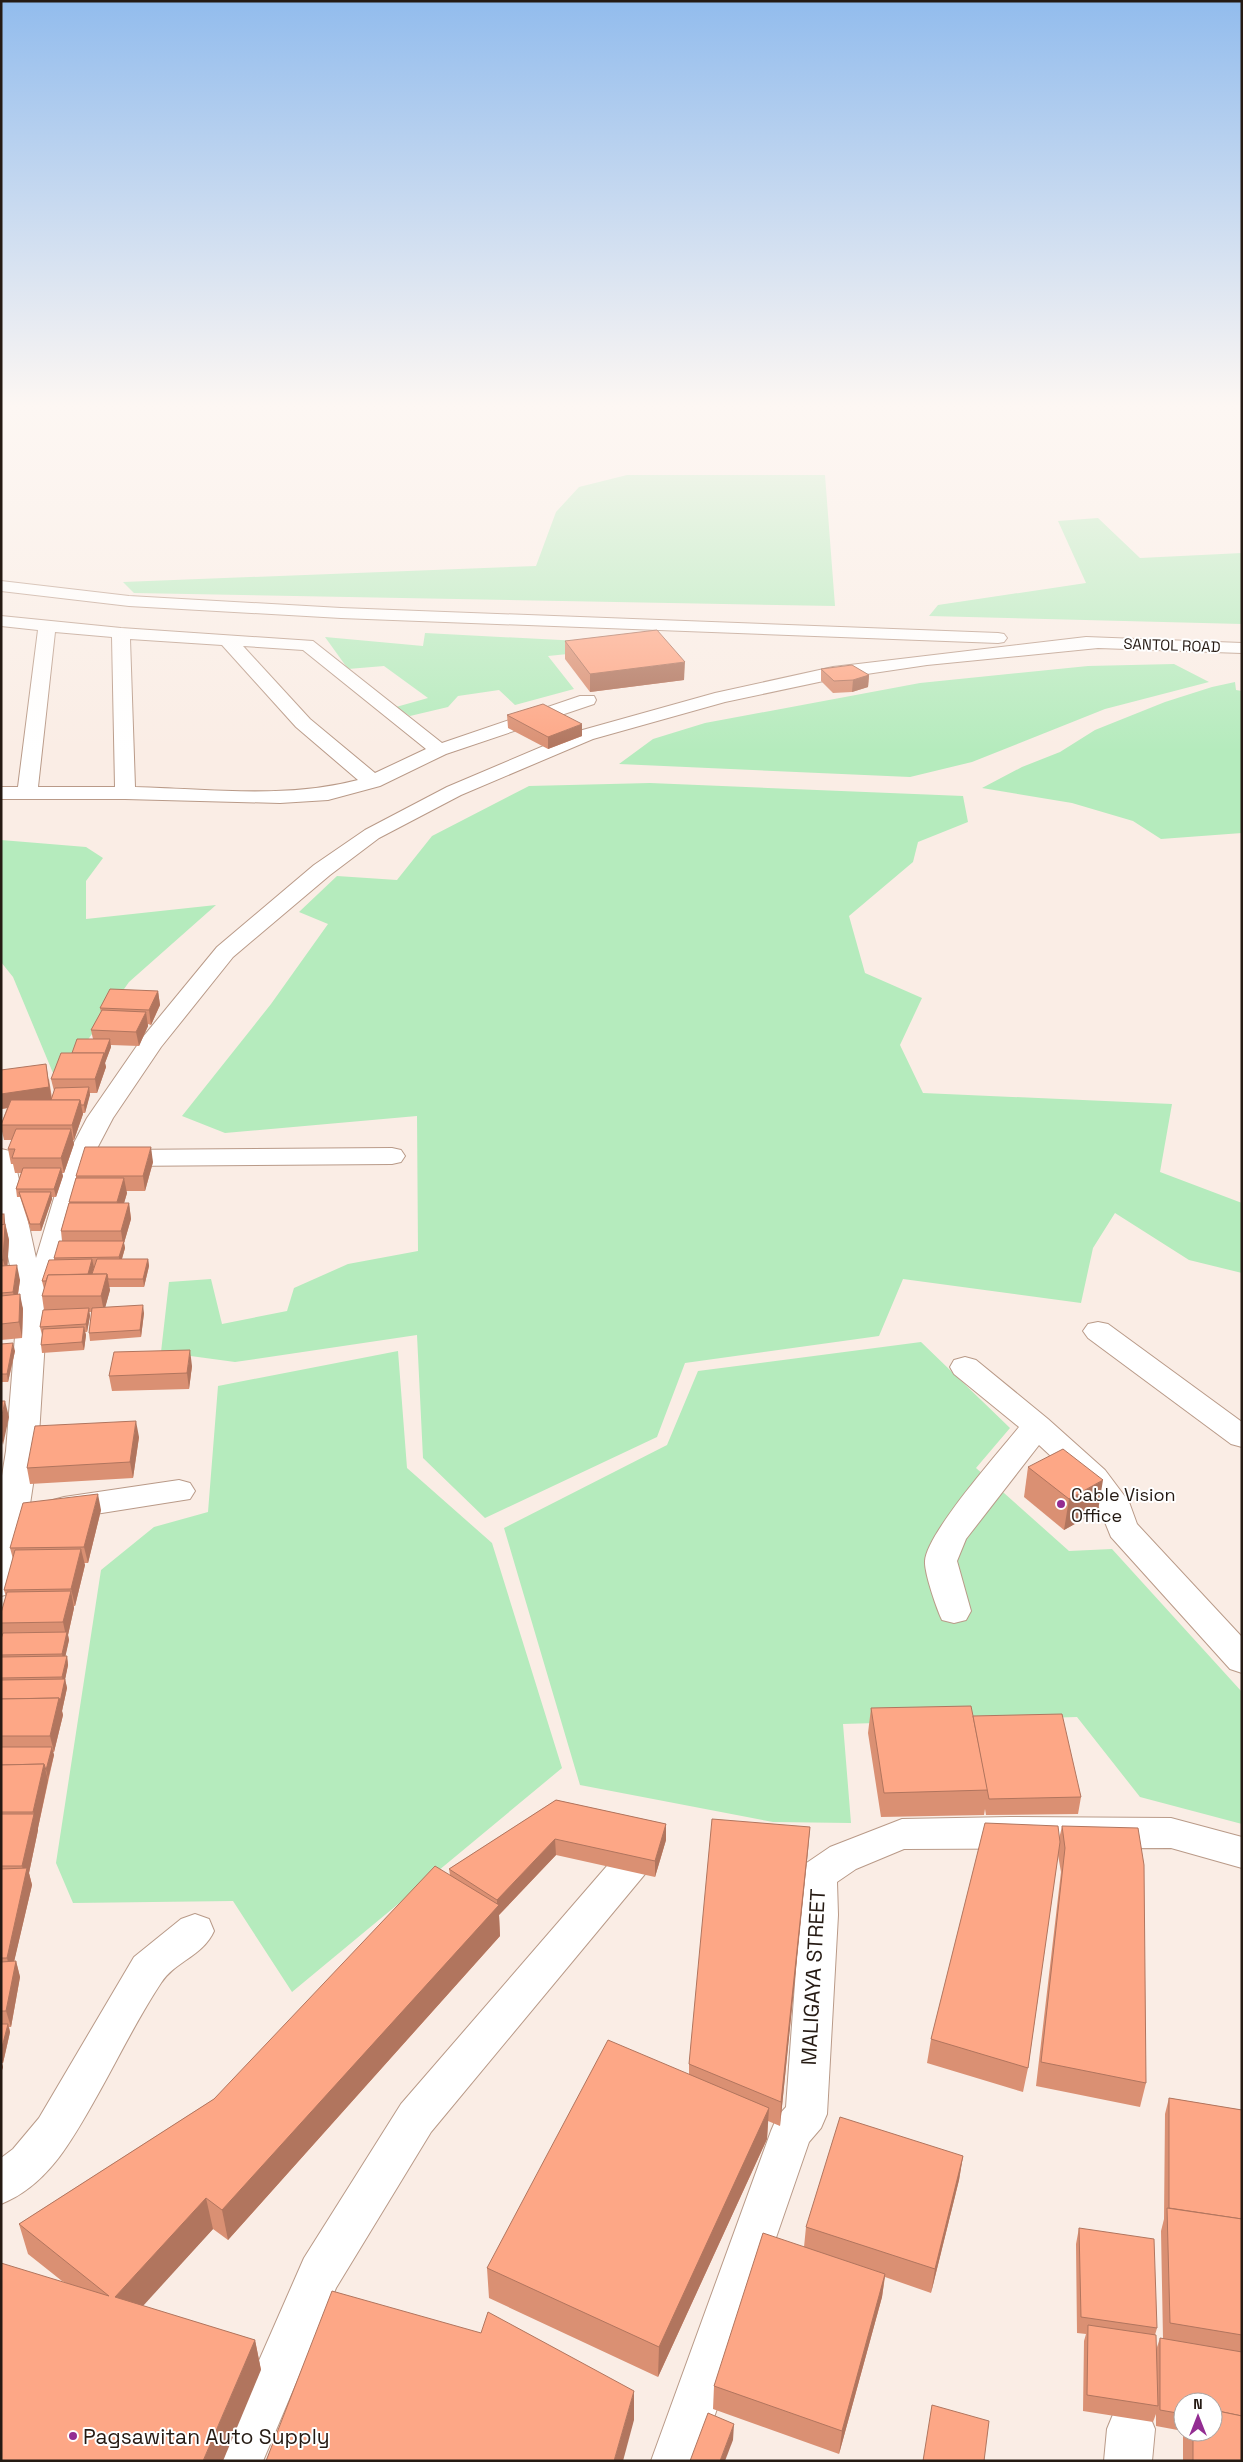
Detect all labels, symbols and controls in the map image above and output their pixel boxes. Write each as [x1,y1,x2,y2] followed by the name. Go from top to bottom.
[1123,634,1221,656] street label: SANTOL ROAD
[1071,1483,1176,1527] place label: Cable Vision Office
[1055,1498,1067,1510] marker: Cable Vision Office
[795,1888,831,2066] street label: MALIGAYA STREET
[1173,2392,1223,2442] north arrow
[1193,2395,1203,2413] text: N
[83,2423,330,2450] place label: Pagsawitan Auto Supply
[67,2430,79,2442] marker: Pagsawitan Auto Supply

